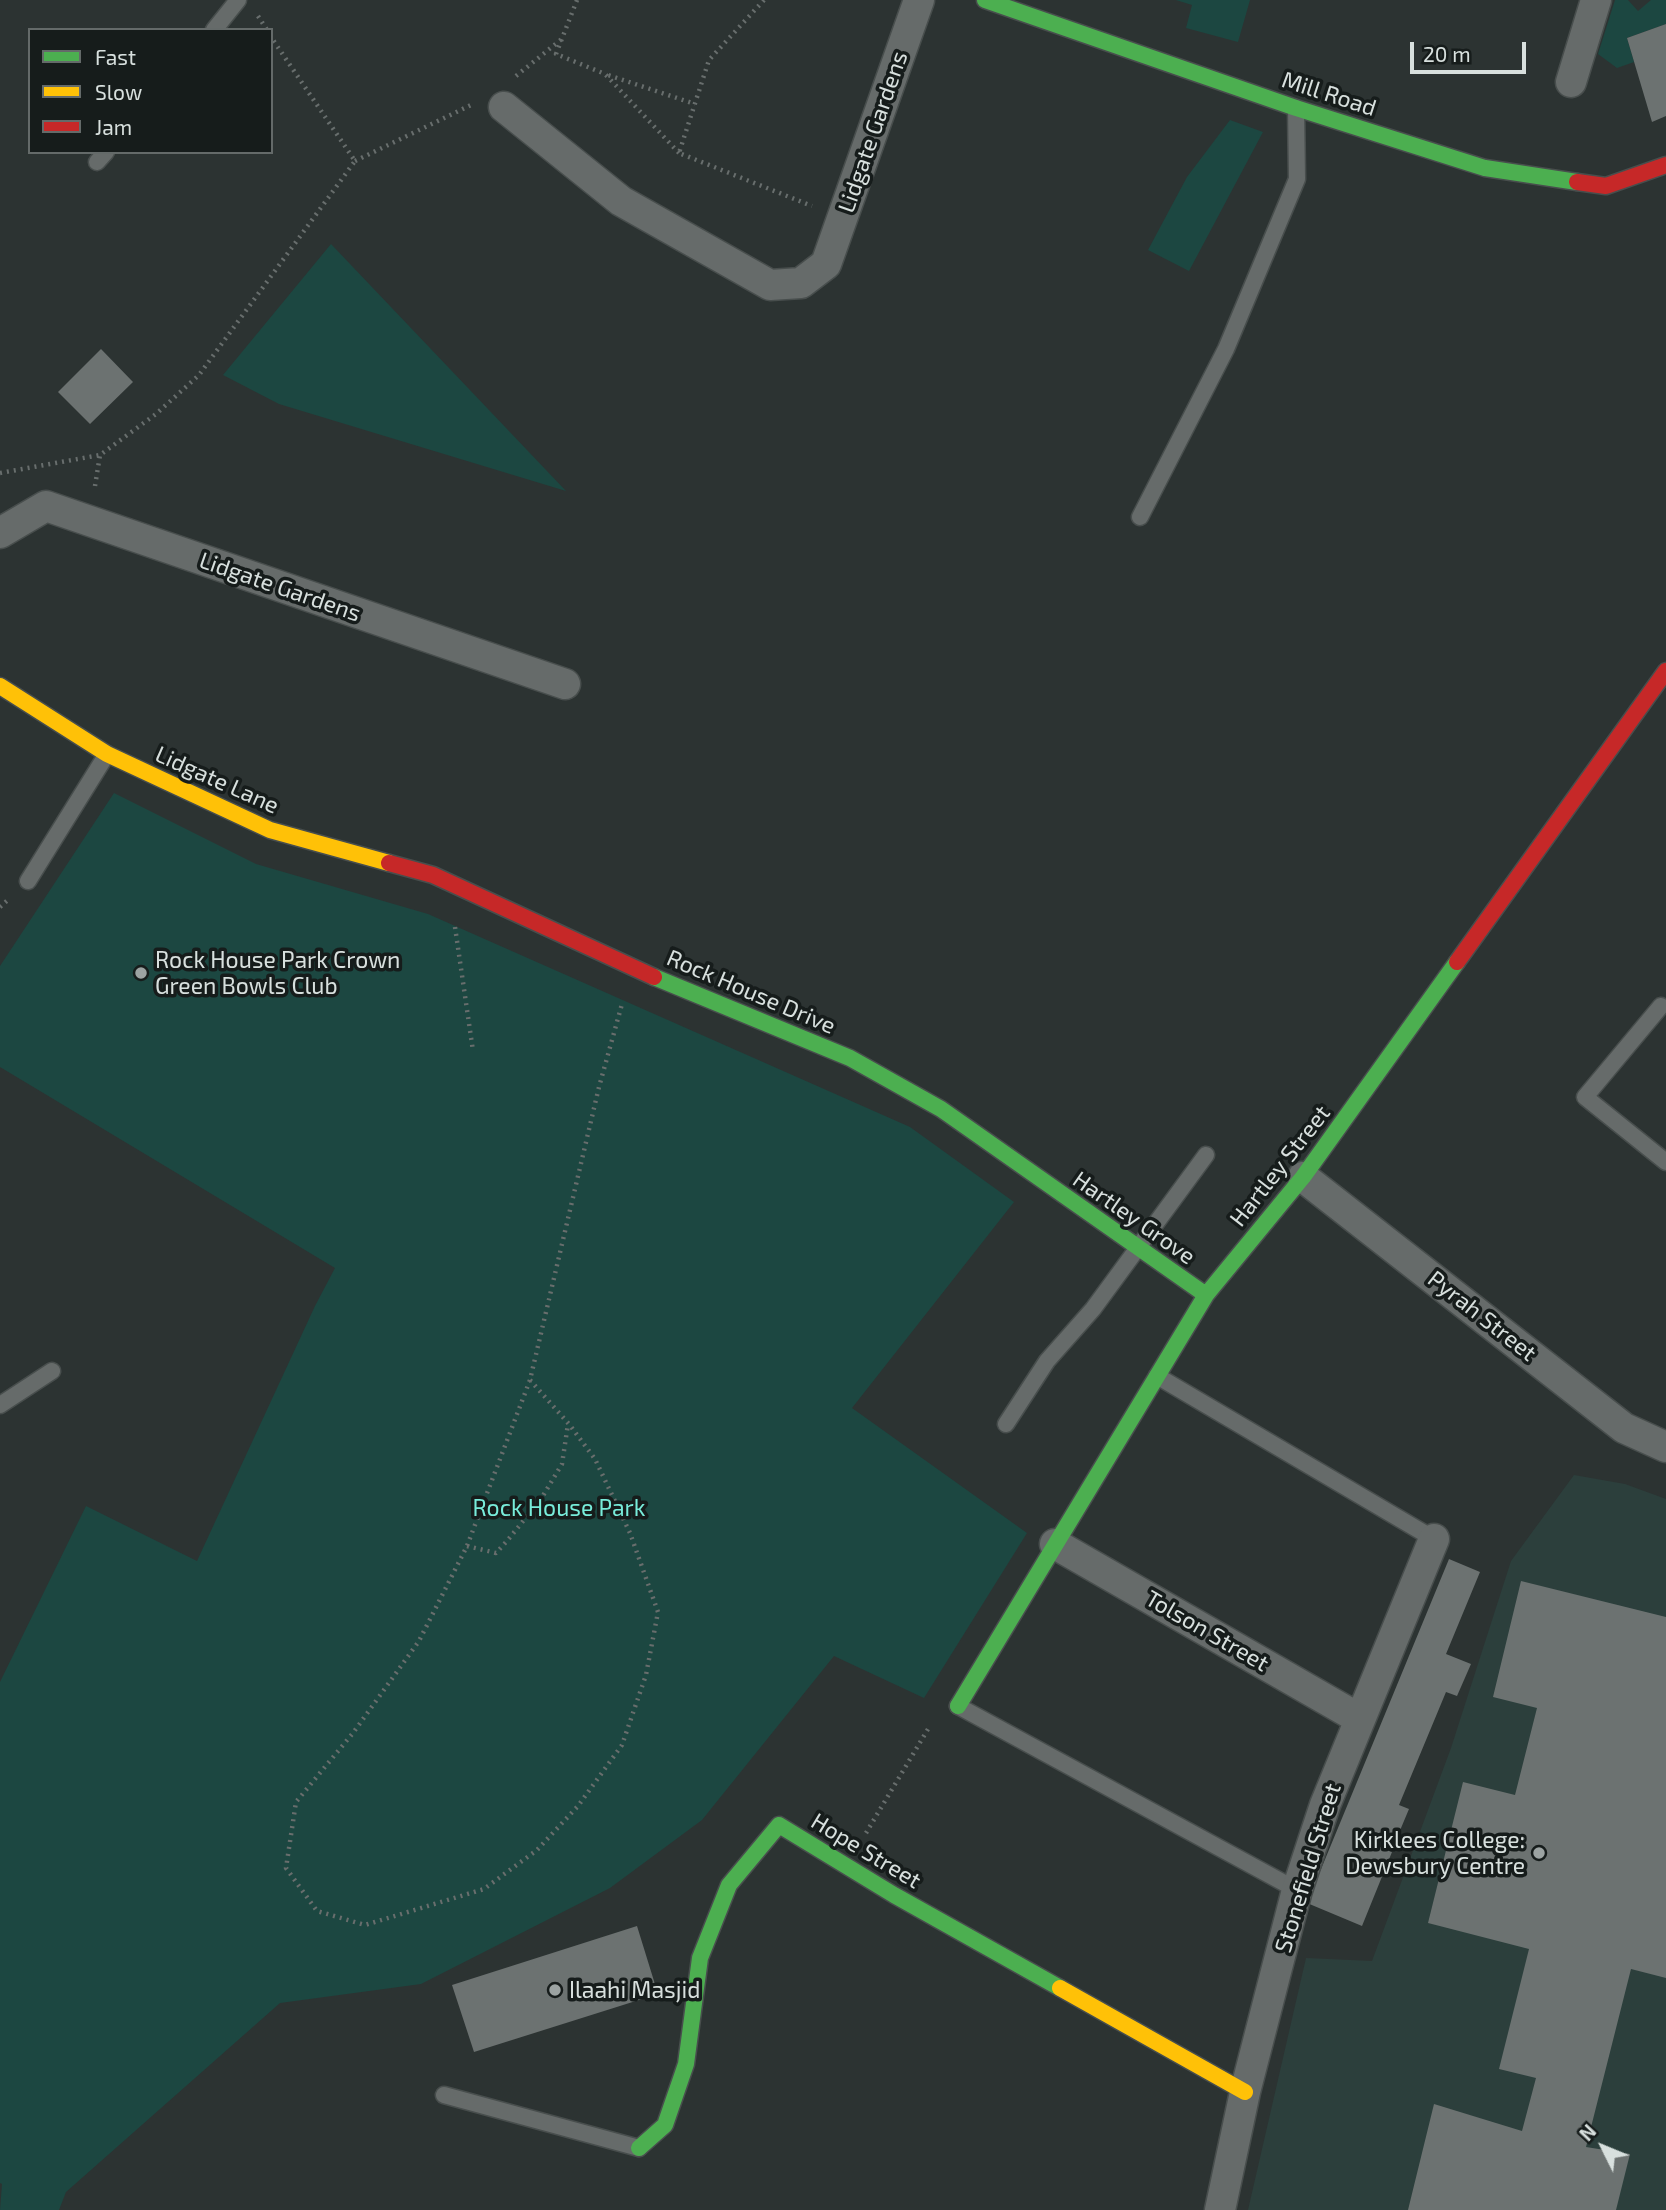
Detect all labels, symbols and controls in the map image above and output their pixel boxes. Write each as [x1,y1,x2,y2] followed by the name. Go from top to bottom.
[28,28,273,154] legend
[1414,28,1530,72] scale bar
[1423,41,1471,66] text: 20 m
[95,44,136,69] text: Fast
[832,48,914,216] street label: Lidgate Gardens
[1278,66,1380,122] street label: Mill Road
[95,79,142,104] text: Slow
[95,114,132,139] text: Jam
[196,546,364,628] street label: Lidgate Gardens
[151,740,283,820] street label: Lidgate Lane
[663,944,839,1040] street label: Rock House Drive
[155,946,400,1000] place label: Rock House Park Crown Green Bowls Club
[133,965,149,981] marker: Rock House Park Crown Green Bowls Club
[1224,1100,1336,1232] street label: Hartley Street
[1067,1166,1201,1270] street label: Hartley Grove
[1422,1265,1542,1367] street label: Pyrah Street
[473,1494,645,1522] park label: Rock House Park
[1140,1585,1274,1677] street label: Tolson Street
[1269,1780,1347,1956] street label: Stonefield Street
[806,1807,926,1895] street label: Hope Street
[1345,1826,1525,1880] place label: Kirklees College: Dewsbury Centre
[1531,1845,1547,1861] marker: Kirklees College: Dewsbury Centre
[569,1976,700,2004] place label: Ilaahi Masjid
[547,1982,563,1998] marker: Ilaahi Masjid
[1568,2112,1638,2182] north arrow
[1574,2119,1600,2145] text: N

